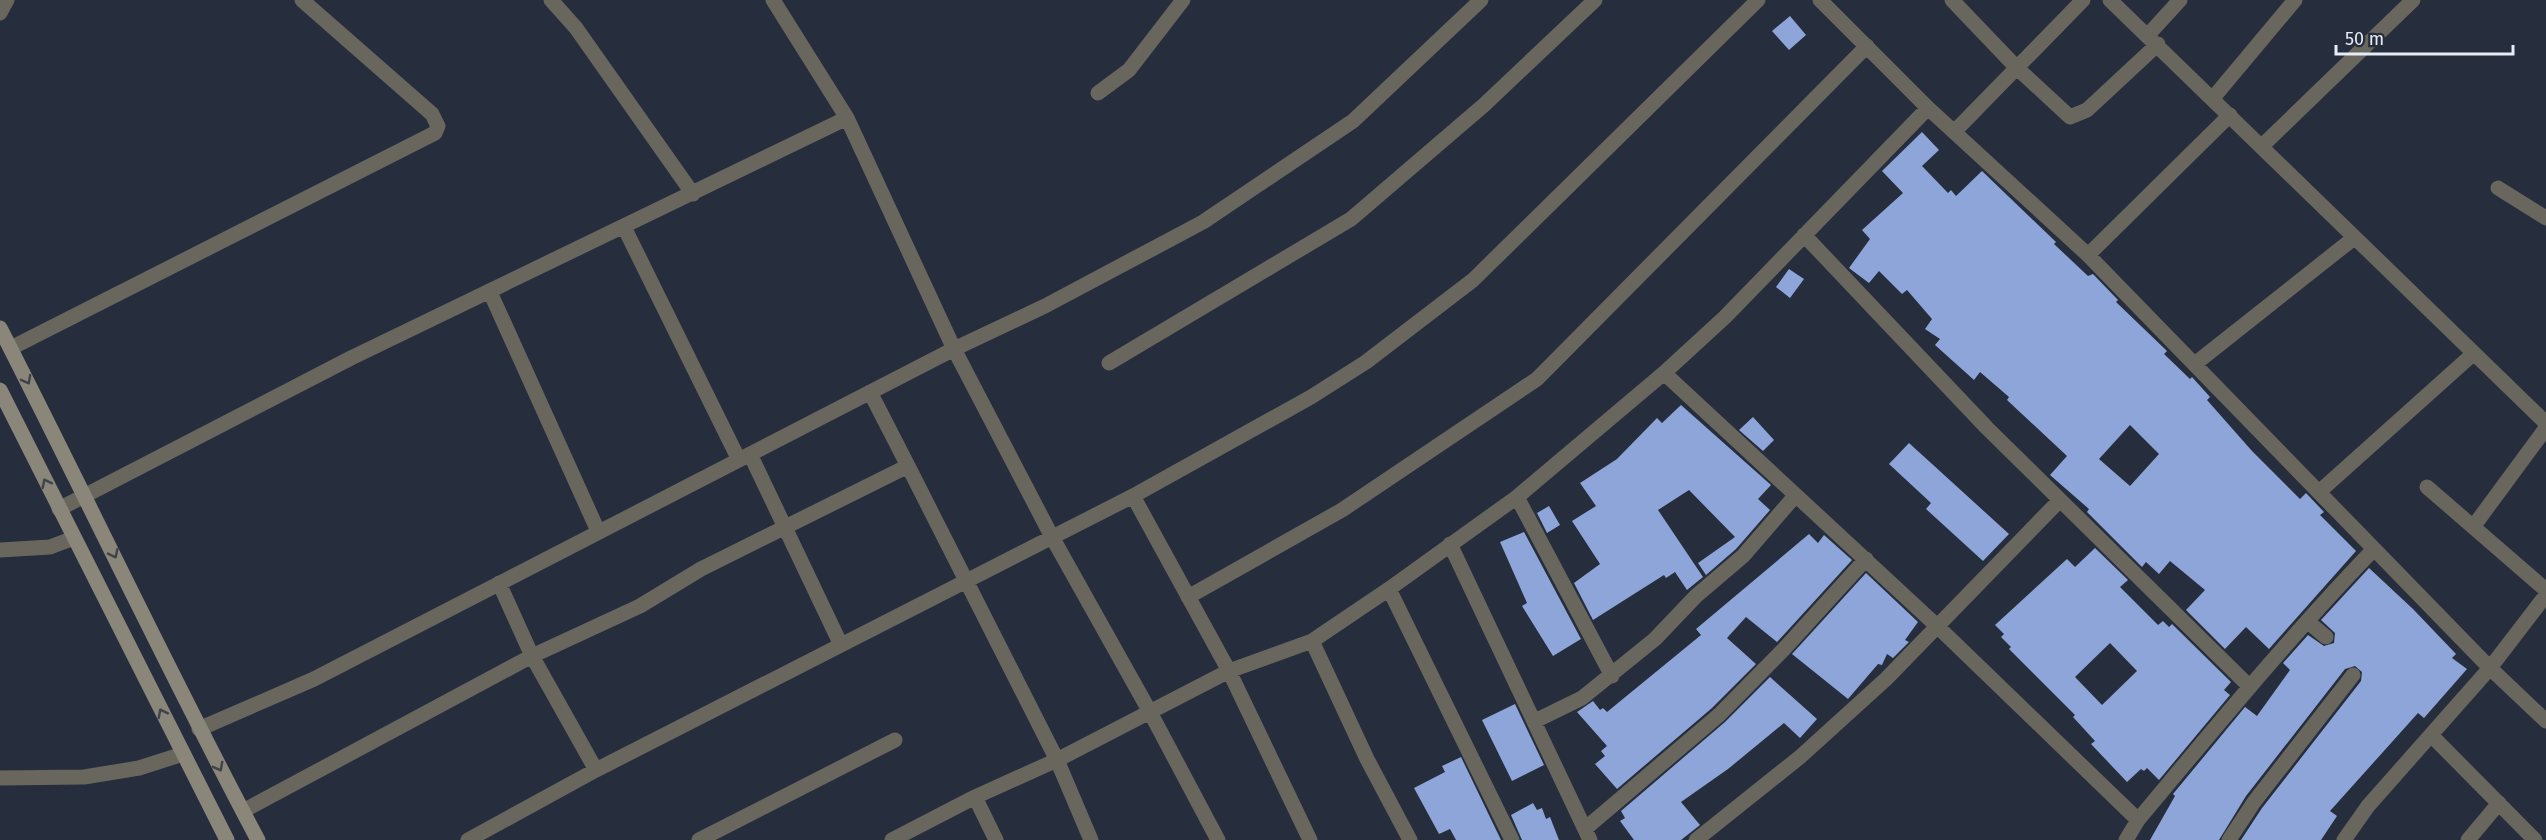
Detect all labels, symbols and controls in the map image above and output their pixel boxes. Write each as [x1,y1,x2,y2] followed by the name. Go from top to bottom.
[2336,18,2513,56] scale bar
[2345,28,2384,50] text: 50 m
[20,373,31,384] one-way arrow
[42,478,54,489] one-way arrow
[107,548,118,558] one-way arrow
[158,709,170,720] one-way arrow
[212,760,223,771] one-way arrow

